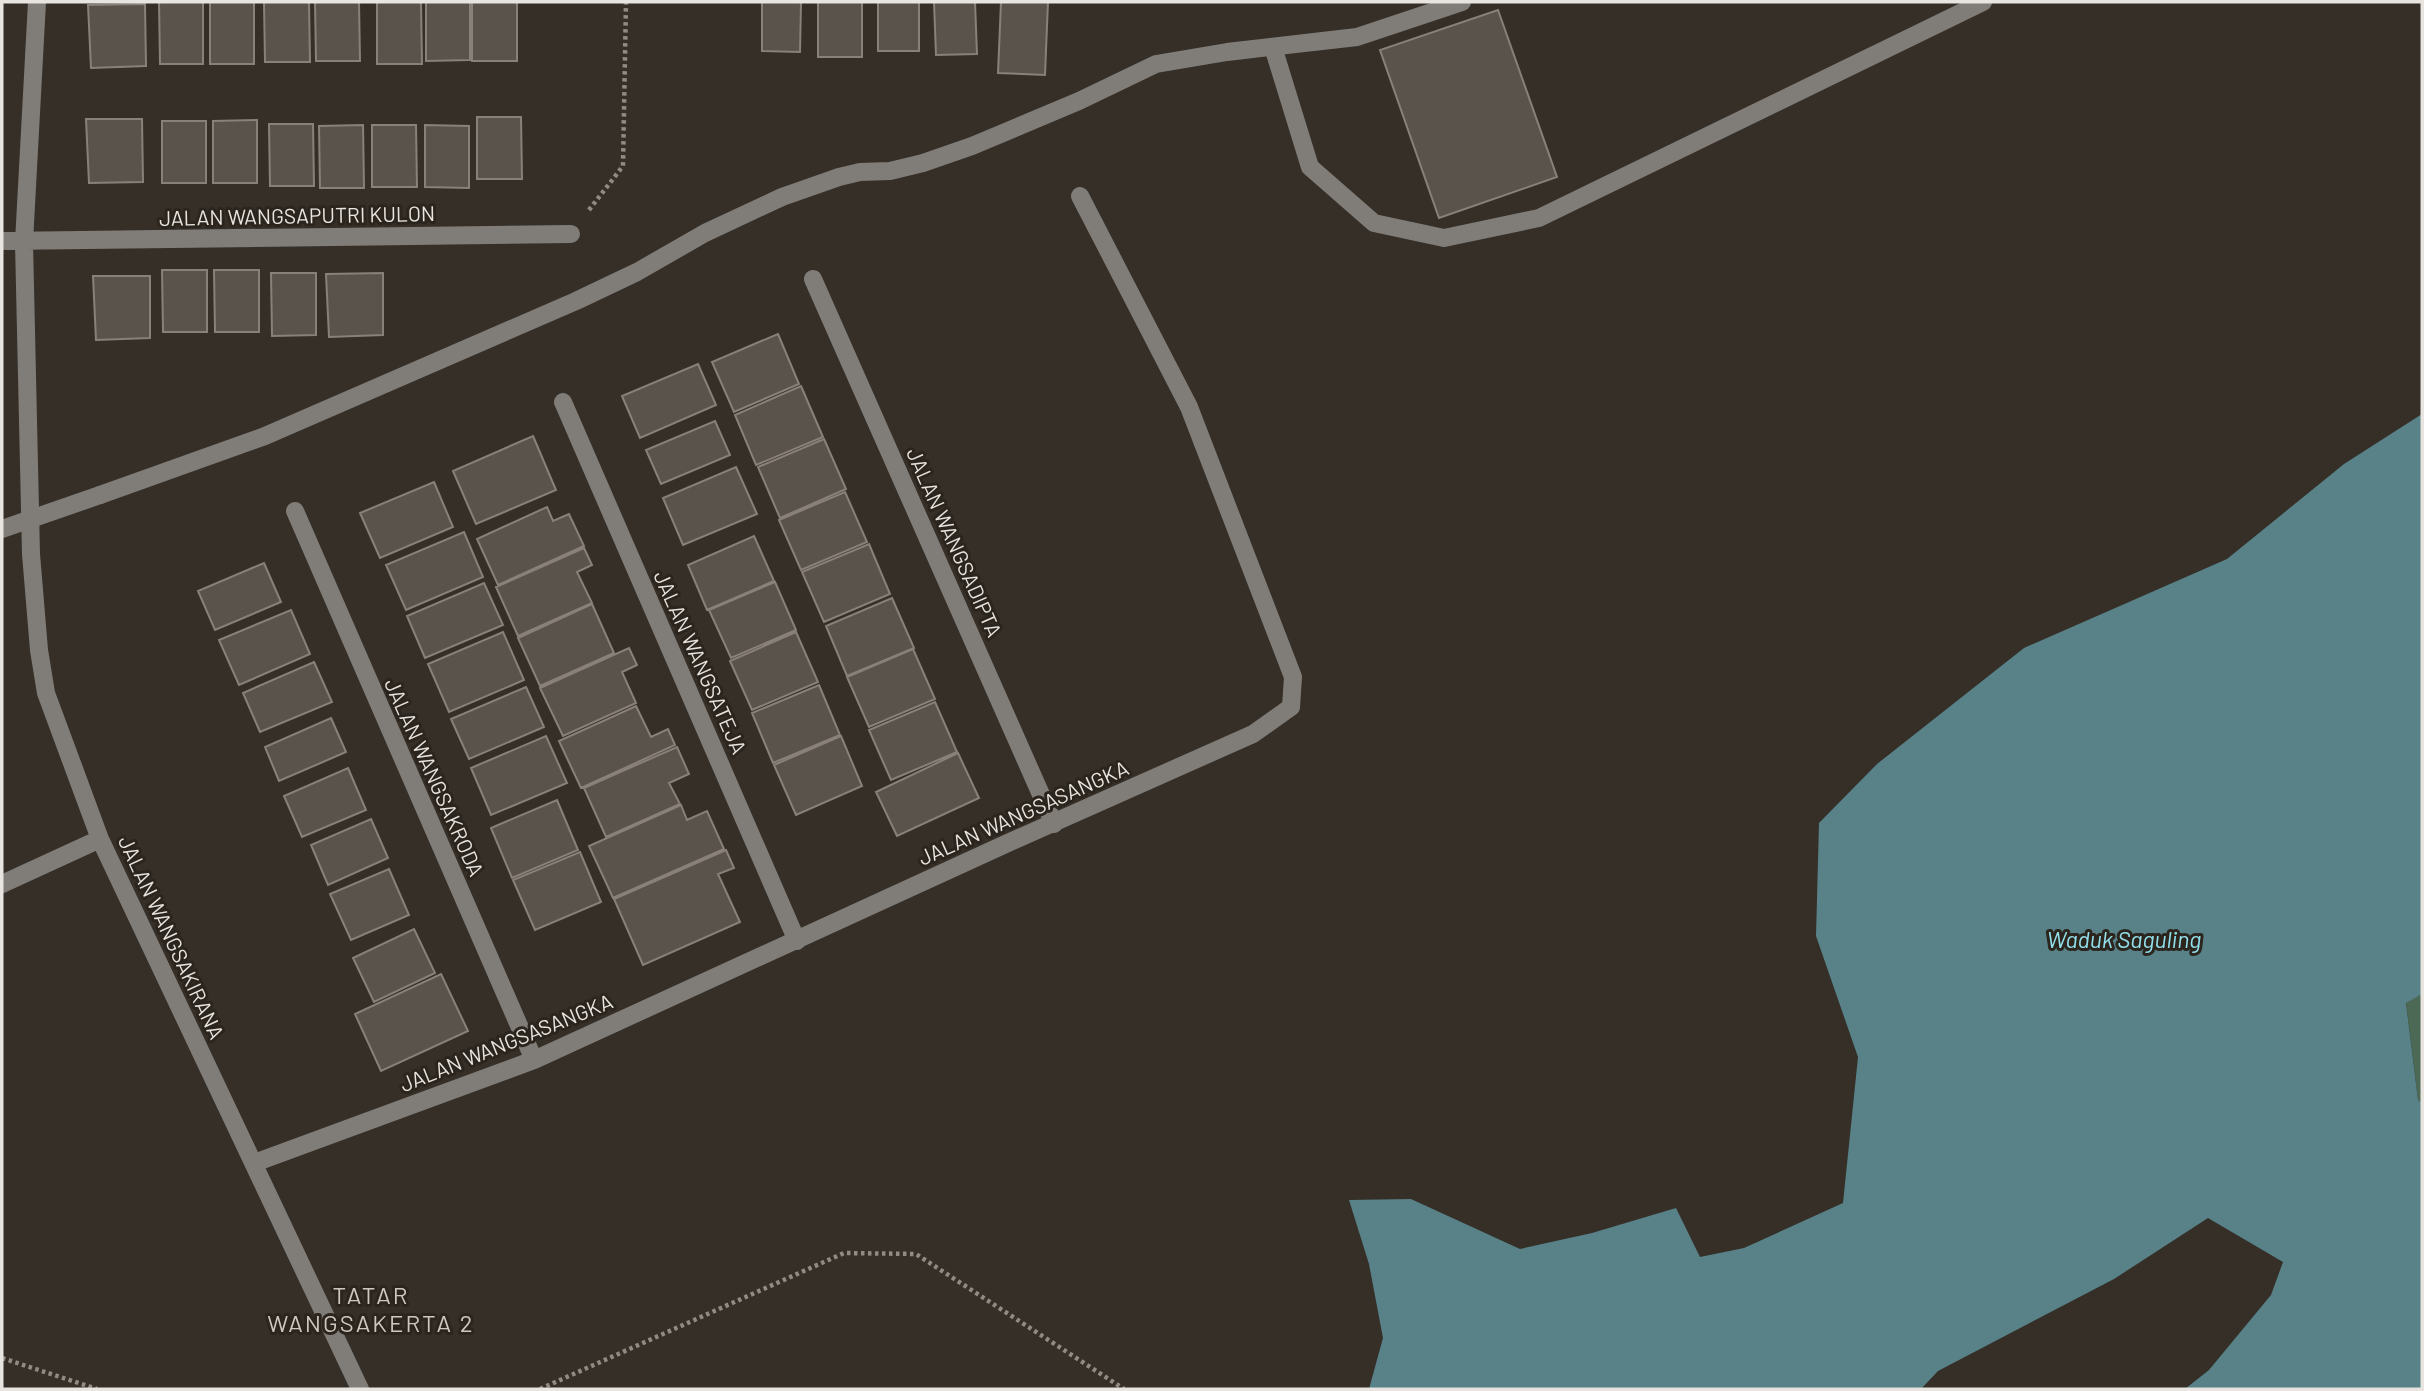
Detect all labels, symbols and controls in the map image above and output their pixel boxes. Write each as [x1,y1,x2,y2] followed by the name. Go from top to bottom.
[159,200,435,230] street label: JALAN WANGSAPUTRI KULON
[902,444,1008,641] street label: JALAN WANGSADIPTA
[649,566,753,758] street label: JALAN WANGSATEJA
[380,674,490,880] street label: JALAN WANGSAKRODA
[914,754,1132,870] street label: JALAN WANGSASANGKA
[114,831,230,1043] street label: JALAN WANGSAKIRANA
[2047,925,2201,953] water label: Waduk Saguling
[396,988,616,1096] street label: JALAN WANGSASANGKA
[267,1280,475,1337] district label: TATAR WANGSAKERTA 2

